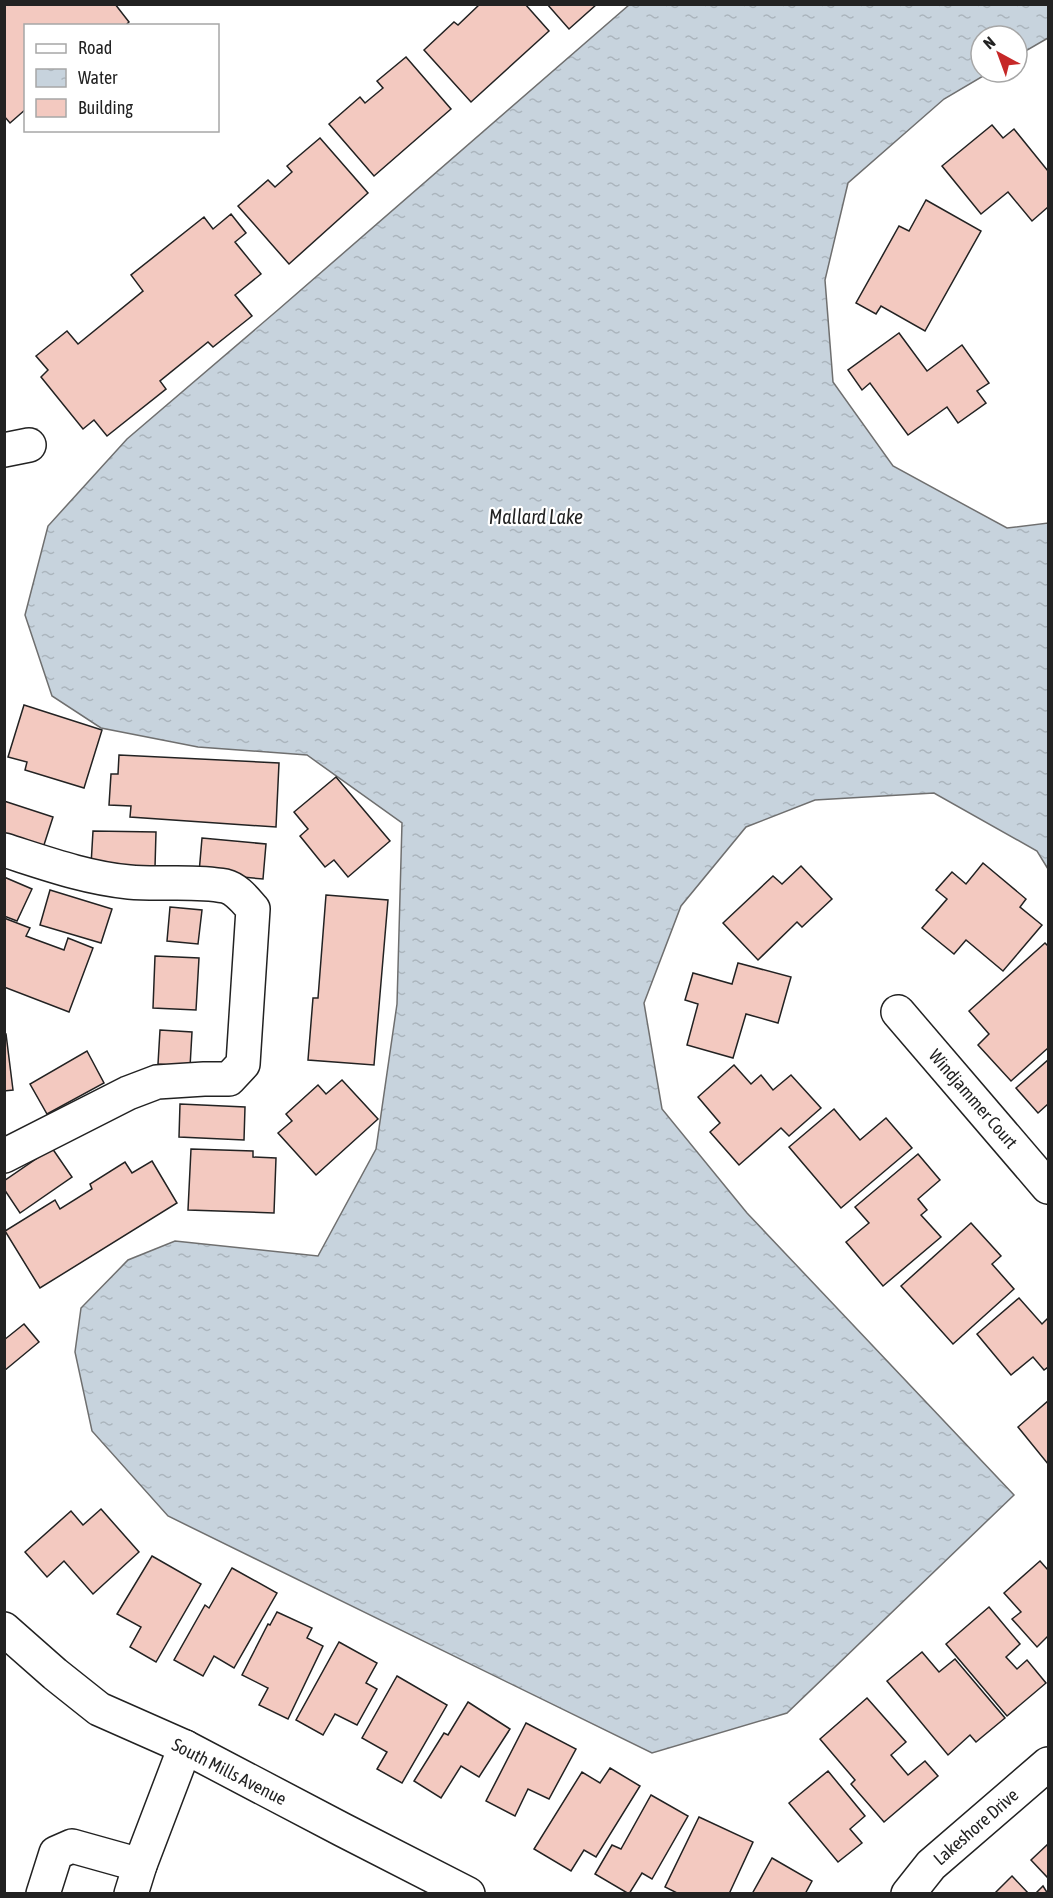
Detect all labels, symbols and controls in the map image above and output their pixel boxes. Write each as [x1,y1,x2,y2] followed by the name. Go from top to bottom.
[24,24,219,132] legend
[969,24,1029,84] north arrow
[980,33,999,53] text: N
[78,37,112,58] text: Road
[78,67,118,88] text: Water
[78,97,133,118] text: Building
[489,505,583,528] water label: Mallard Lake
[925,1045,1022,1153] street label: Windjammer Court
[169,1734,290,1809] street label: South Mills Avenue
[929,1784,1022,1869] street label: Lakeshore Drive

